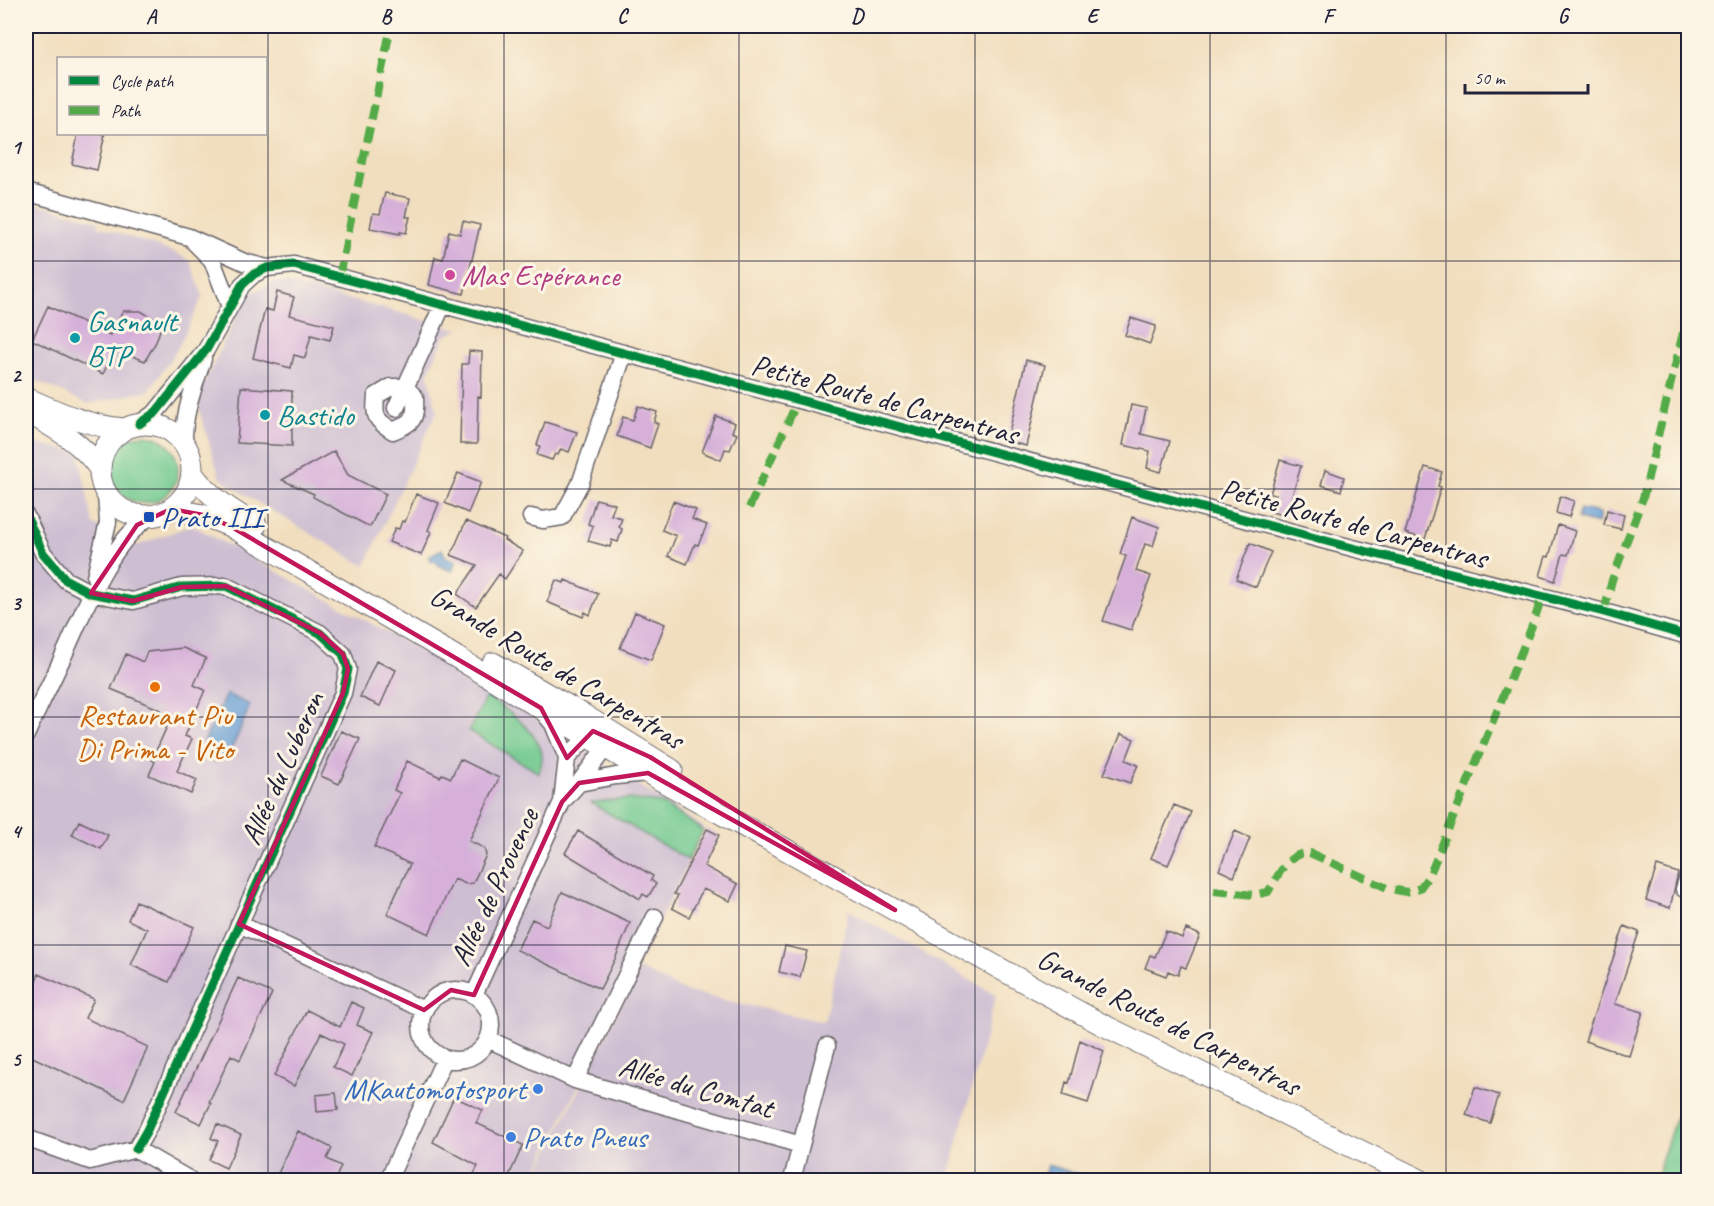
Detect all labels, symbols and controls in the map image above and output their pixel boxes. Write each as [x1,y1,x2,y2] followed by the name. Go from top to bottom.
[146,4,158,29] text: A
[381,4,393,29] text: B
[617,4,629,29] text: C
[851,4,865,29] text: D
[1087,4,1101,29] text: E
[1323,4,1337,29] text: F
[1558,4,1571,29] text: G
[57,57,267,135] legend
[1465,57,1588,95] scale bar
[1474,67,1507,89] text: 50 m
[111,70,174,92] text: Cycle path
[111,100,141,122] text: Path
[12,135,23,160] text: 1
[462,256,622,294] place label: Mas Espérance
[443,268,457,282] marker: Mas Espérance
[87,302,180,374] place label: Gasnault BTP
[68,331,82,345] marker: Gasnault BTP
[748,345,1025,454] street label: Petite Route de Carpentras
[12,363,23,388] text: 2
[277,396,355,434] place label: Bastido
[258,408,272,422] marker: Bastido
[1217,469,1494,578] street label: Petite Route de Carpentras
[161,498,269,536] place label: Prato III
[142,510,156,524] marker: Prato III
[423,576,693,759] street label: Grande Route de Carpentras
[12,591,23,616] text: 3
[148,680,162,694] marker: Restaurant Piu Di Prima - Vito
[231,684,333,850] street label: Allée du Luberon
[77,696,237,768] place label: Restaurant Piu Di Prima - Vito
[441,800,548,972] street label: Allée de Provence
[12,819,24,844] text: 4
[1031,939,1309,1106] street label: Grande Route de Carpentras
[12,1047,23,1072] text: 5
[615,1047,780,1128] street label: Allée du Comtat
[343,1070,529,1108] place label: MKautomotosport
[531,1082,545,1096] marker: MKautomotosport
[523,1118,649,1156] place label: Prato Pneus
[504,1130,518,1144] marker: Prato Pneus

